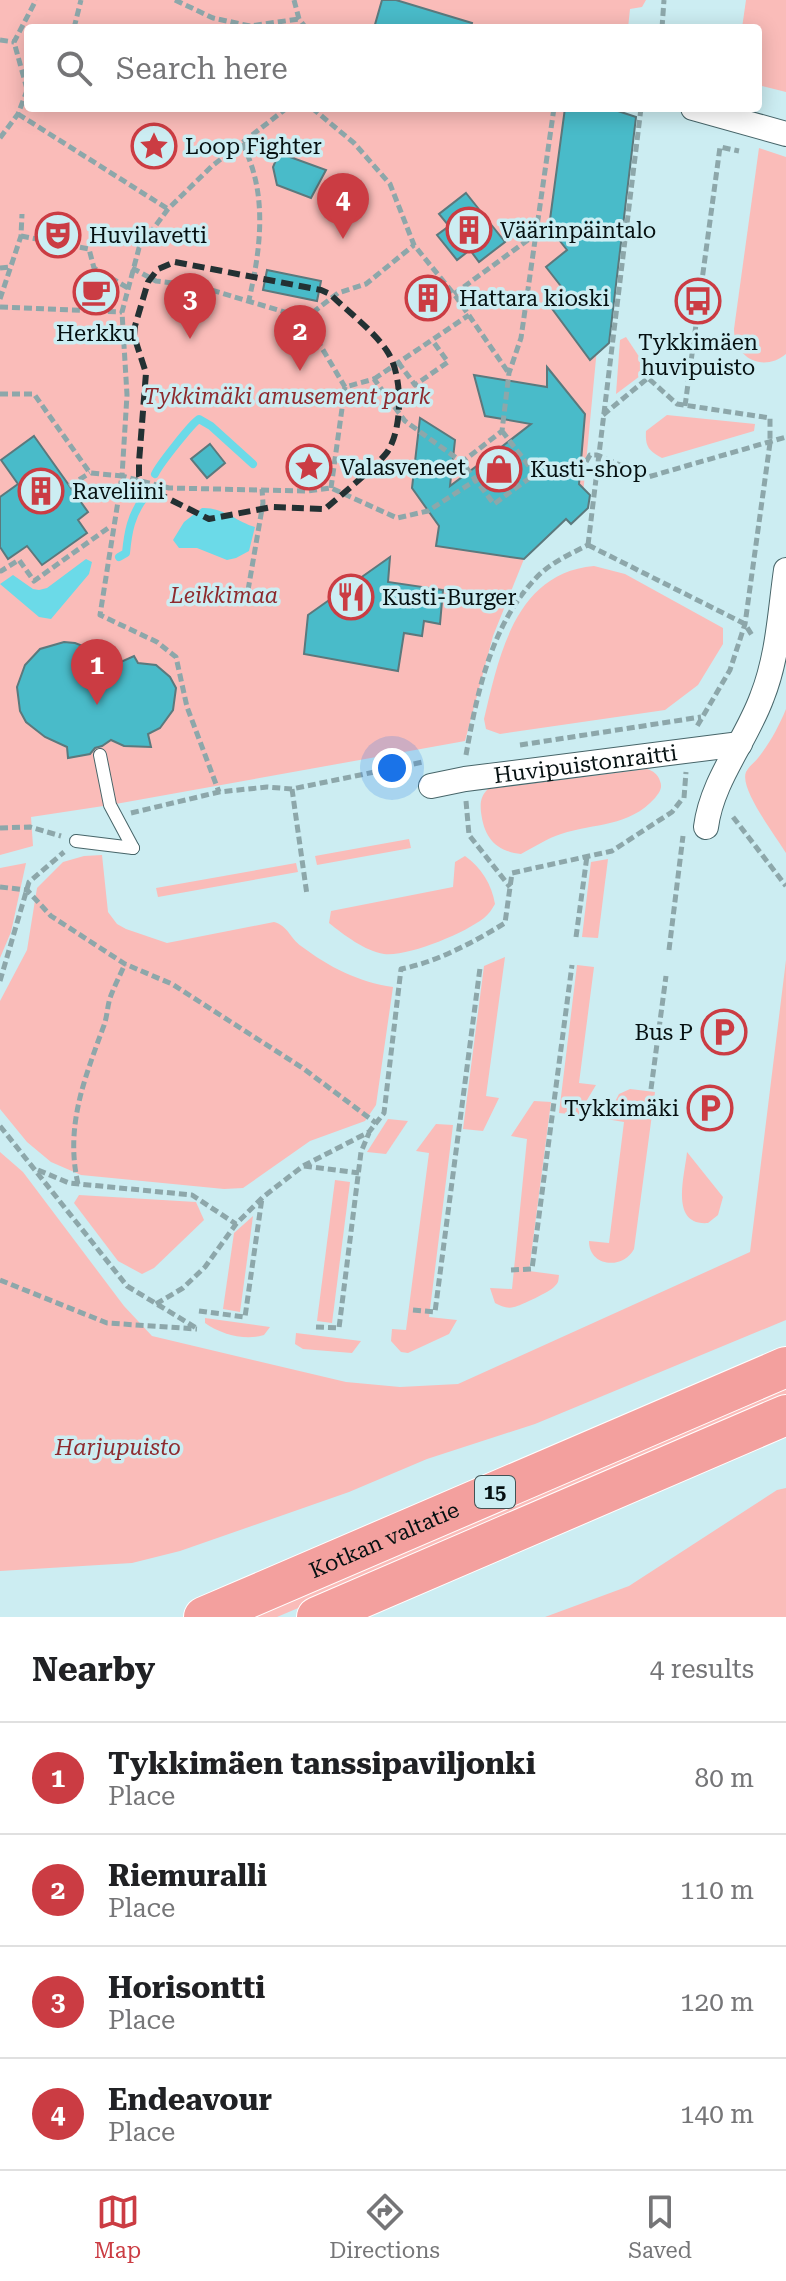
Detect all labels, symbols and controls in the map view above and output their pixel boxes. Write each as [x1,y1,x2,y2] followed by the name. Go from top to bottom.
[24,24,762,112] search box
[52,46,96,90] icon: search
[116,51,288,86] text: Search here
[130,122,178,170] place icon: Loop Fighter
[185,134,322,159] place label: Loop Fighter
[317,173,369,239] pin: 4
[445,206,493,254] building icon: Väärinpäintalo
[34,211,82,259] theatre icon: Huvilavetti
[500,218,656,243] place label: Väärinpäintalo
[89,223,207,248] place label: Huvilavetti
[72,268,120,316] cafe icon: Herkku
[164,273,216,339] pin: 3
[404,274,452,322] building icon: Hattara kioski
[674,277,722,325] bus stop icon: Tykkimäen huvipuisto
[459,286,609,311] place label: Hattara kioski
[274,305,326,371] pin: 2
[56,321,136,346] place label: Herkku
[638,330,758,380] place label: Tykkimäen huvipuisto
[143,384,431,409] park label: Tykkimäki amusement park
[285,443,333,491] place icon: Valasveneet
[475,445,523,493] shop icon: Kusti-shop
[340,455,466,480] place label: Valasveneet
[530,457,647,482] place label: Kusti-shop
[17,467,65,515] building icon: Raveliini
[72,479,165,504] place label: Raveliini
[327,573,375,621] restaurant icon: Kusti-Burger
[169,583,278,608] park label: Leikkimaa
[382,585,516,610] place label: Kusti-Burger
[71,639,123,705] pin: 1
[492,740,679,788] street label: Huvipuistonraitti
[372,748,412,788] your location
[700,1008,748,1056] parking icon: Bus P
[635,1020,693,1045] place label: Bus P
[686,1084,734,1132] parking icon: Tykkimäki
[564,1096,679,1121] place label: Tykkimäki
[54,1435,181,1460] park label: Harjupuisto
[475,1476,515,1508] road number: 15
[306,1497,463,1583] street label: Kotkan valtatie
[32,1649,155,1689] text: Nearby
[650,1654,754,1684] text: 4 results
[108,1746,536,1781] text: Tykkimäen tanssipaviljonki
[51,1763,65,1793] text: 1
[695,1763,754,1793] text: 80 m
[108,1781,175,1811] text: Place
[108,1858,267,1893] text: Riemuralli
[51,1875,65,1905] text: 2
[680,1875,754,1905] text: 110 m
[108,1893,175,1923] text: Place
[108,1970,265,2005] text: Horisontti
[51,1987,65,2017] text: 3
[680,1987,754,2017] text: 120 m
[108,2005,175,2035] text: Place
[108,2082,272,2117] text: Endeavour
[51,2099,65,2129] text: 4
[680,2099,754,2129] text: 140 m
[108,2117,175,2147] text: Place
[94,2190,141,2263] tab: Map
[329,2190,440,2263] tab: Directions
[628,2190,692,2263] tab: Saved

